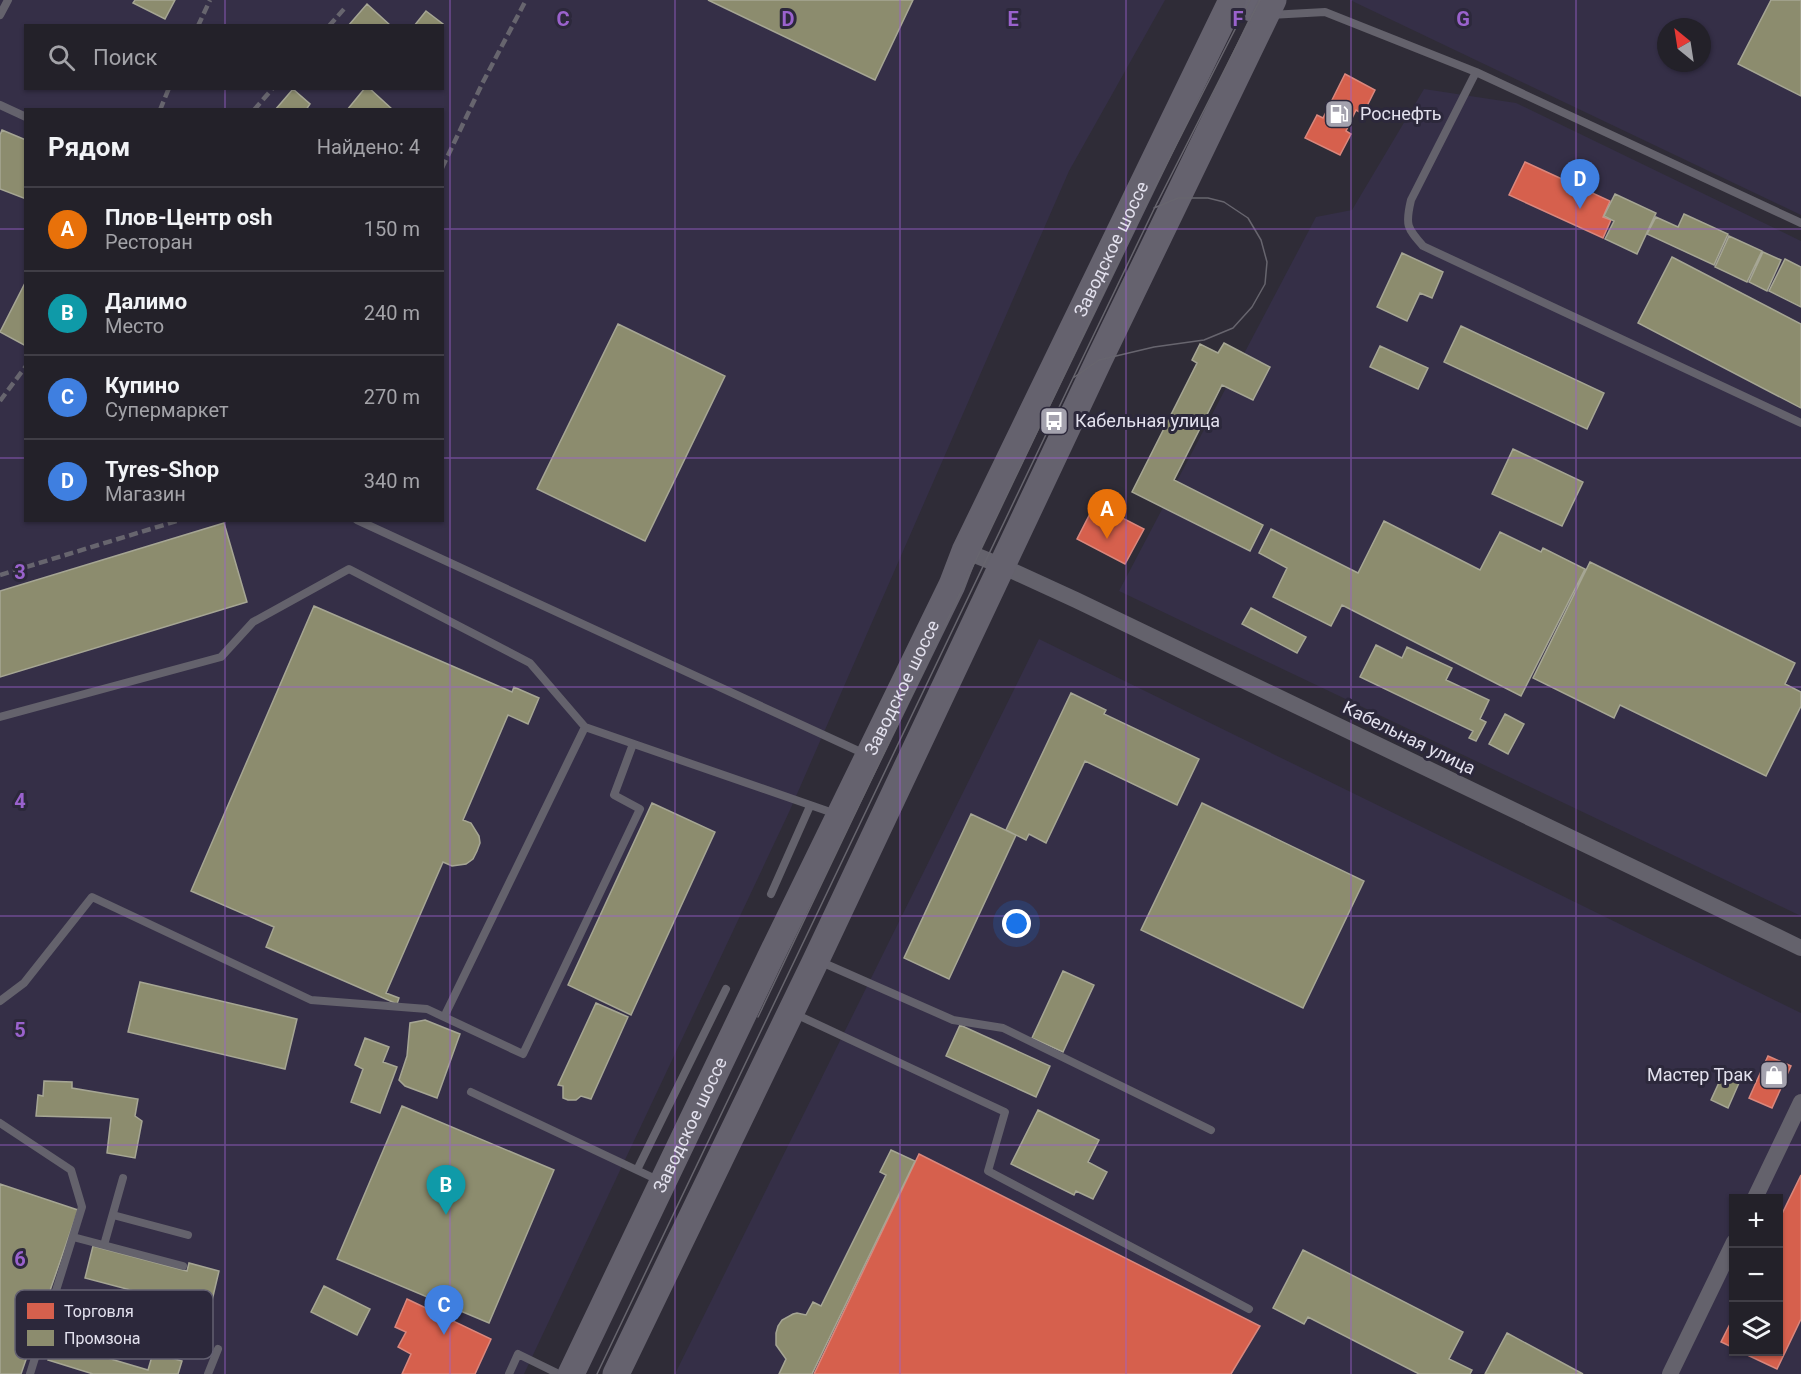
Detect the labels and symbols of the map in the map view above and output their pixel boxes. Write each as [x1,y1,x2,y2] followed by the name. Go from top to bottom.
[556,7,570,31] text: C
[782,7,795,31] text: D
[1007,7,1019,31] text: E
[1233,7,1244,31] text: F
[1456,7,1470,31] text: G
[1657,18,1711,72] north arrow
[1323,98,1355,130] fuel station icon: Роснефть
[1360,103,1442,124] place label: Роснефть
[1560,160,1600,209] pin: D
[1069,178,1152,320] street label: Заводское шоссе
[1038,405,1070,437] bus stop icon: Кабельная улица
[1075,410,1220,431] place label: Кабельная улица
[1088,490,1126,539] pin: A
[14,560,26,584] text: 3
[860,616,943,758] street label: Заводское шоссе
[1339,696,1479,779] street label: Кабельная улица
[14,789,26,813] text: 4
[1002,909,1031,938] your location
[14,1018,26,1042] text: 5
[648,1054,731,1196] street label: Заводское шоссе
[1758,1059,1790,1091] shop icon: Мастер Трак
[1647,1064,1753,1085] place label: Мастер Трак
[426,1166,466,1215] pin: B
[14,1247,26,1271] text: 6
[424,1286,464,1335] pin: C
[15,1290,213,1359] legend
[64,1302,134,1321] text: Торговля
[64,1329,141,1348] text: Промзона

